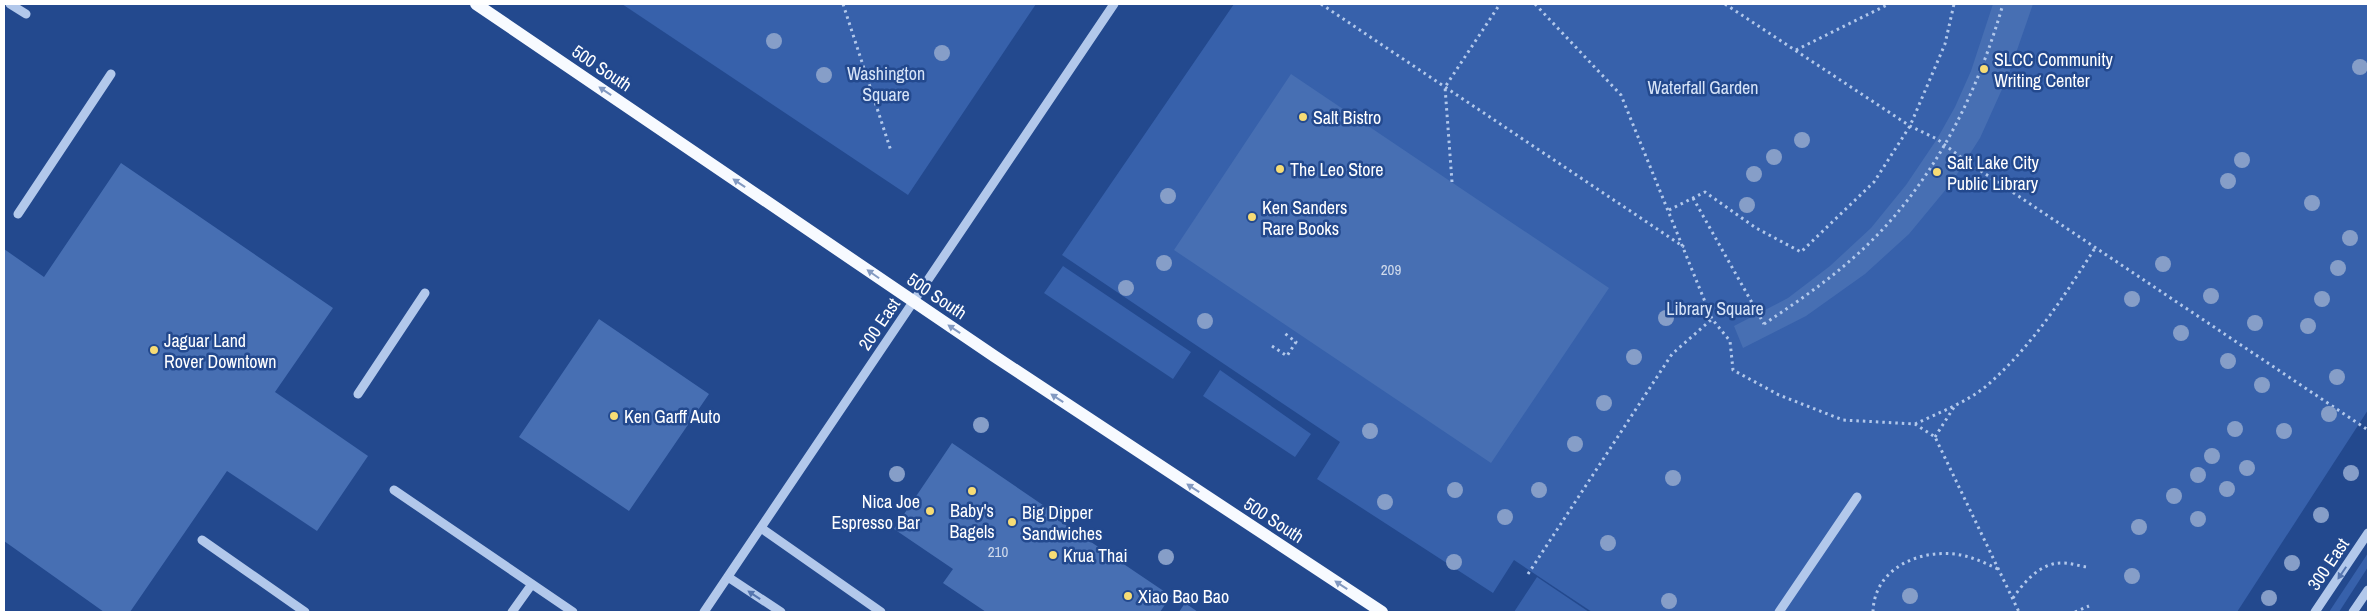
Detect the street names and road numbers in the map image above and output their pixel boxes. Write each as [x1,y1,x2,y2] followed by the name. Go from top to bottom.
[567,39,637,97] street label: 500 South
[902,267,972,325] street label: 500 South
[852,293,906,355] street label: 200 East
[1239,491,1309,549] street label: 500 South
[2301,533,2355,595] street label: 300 East

